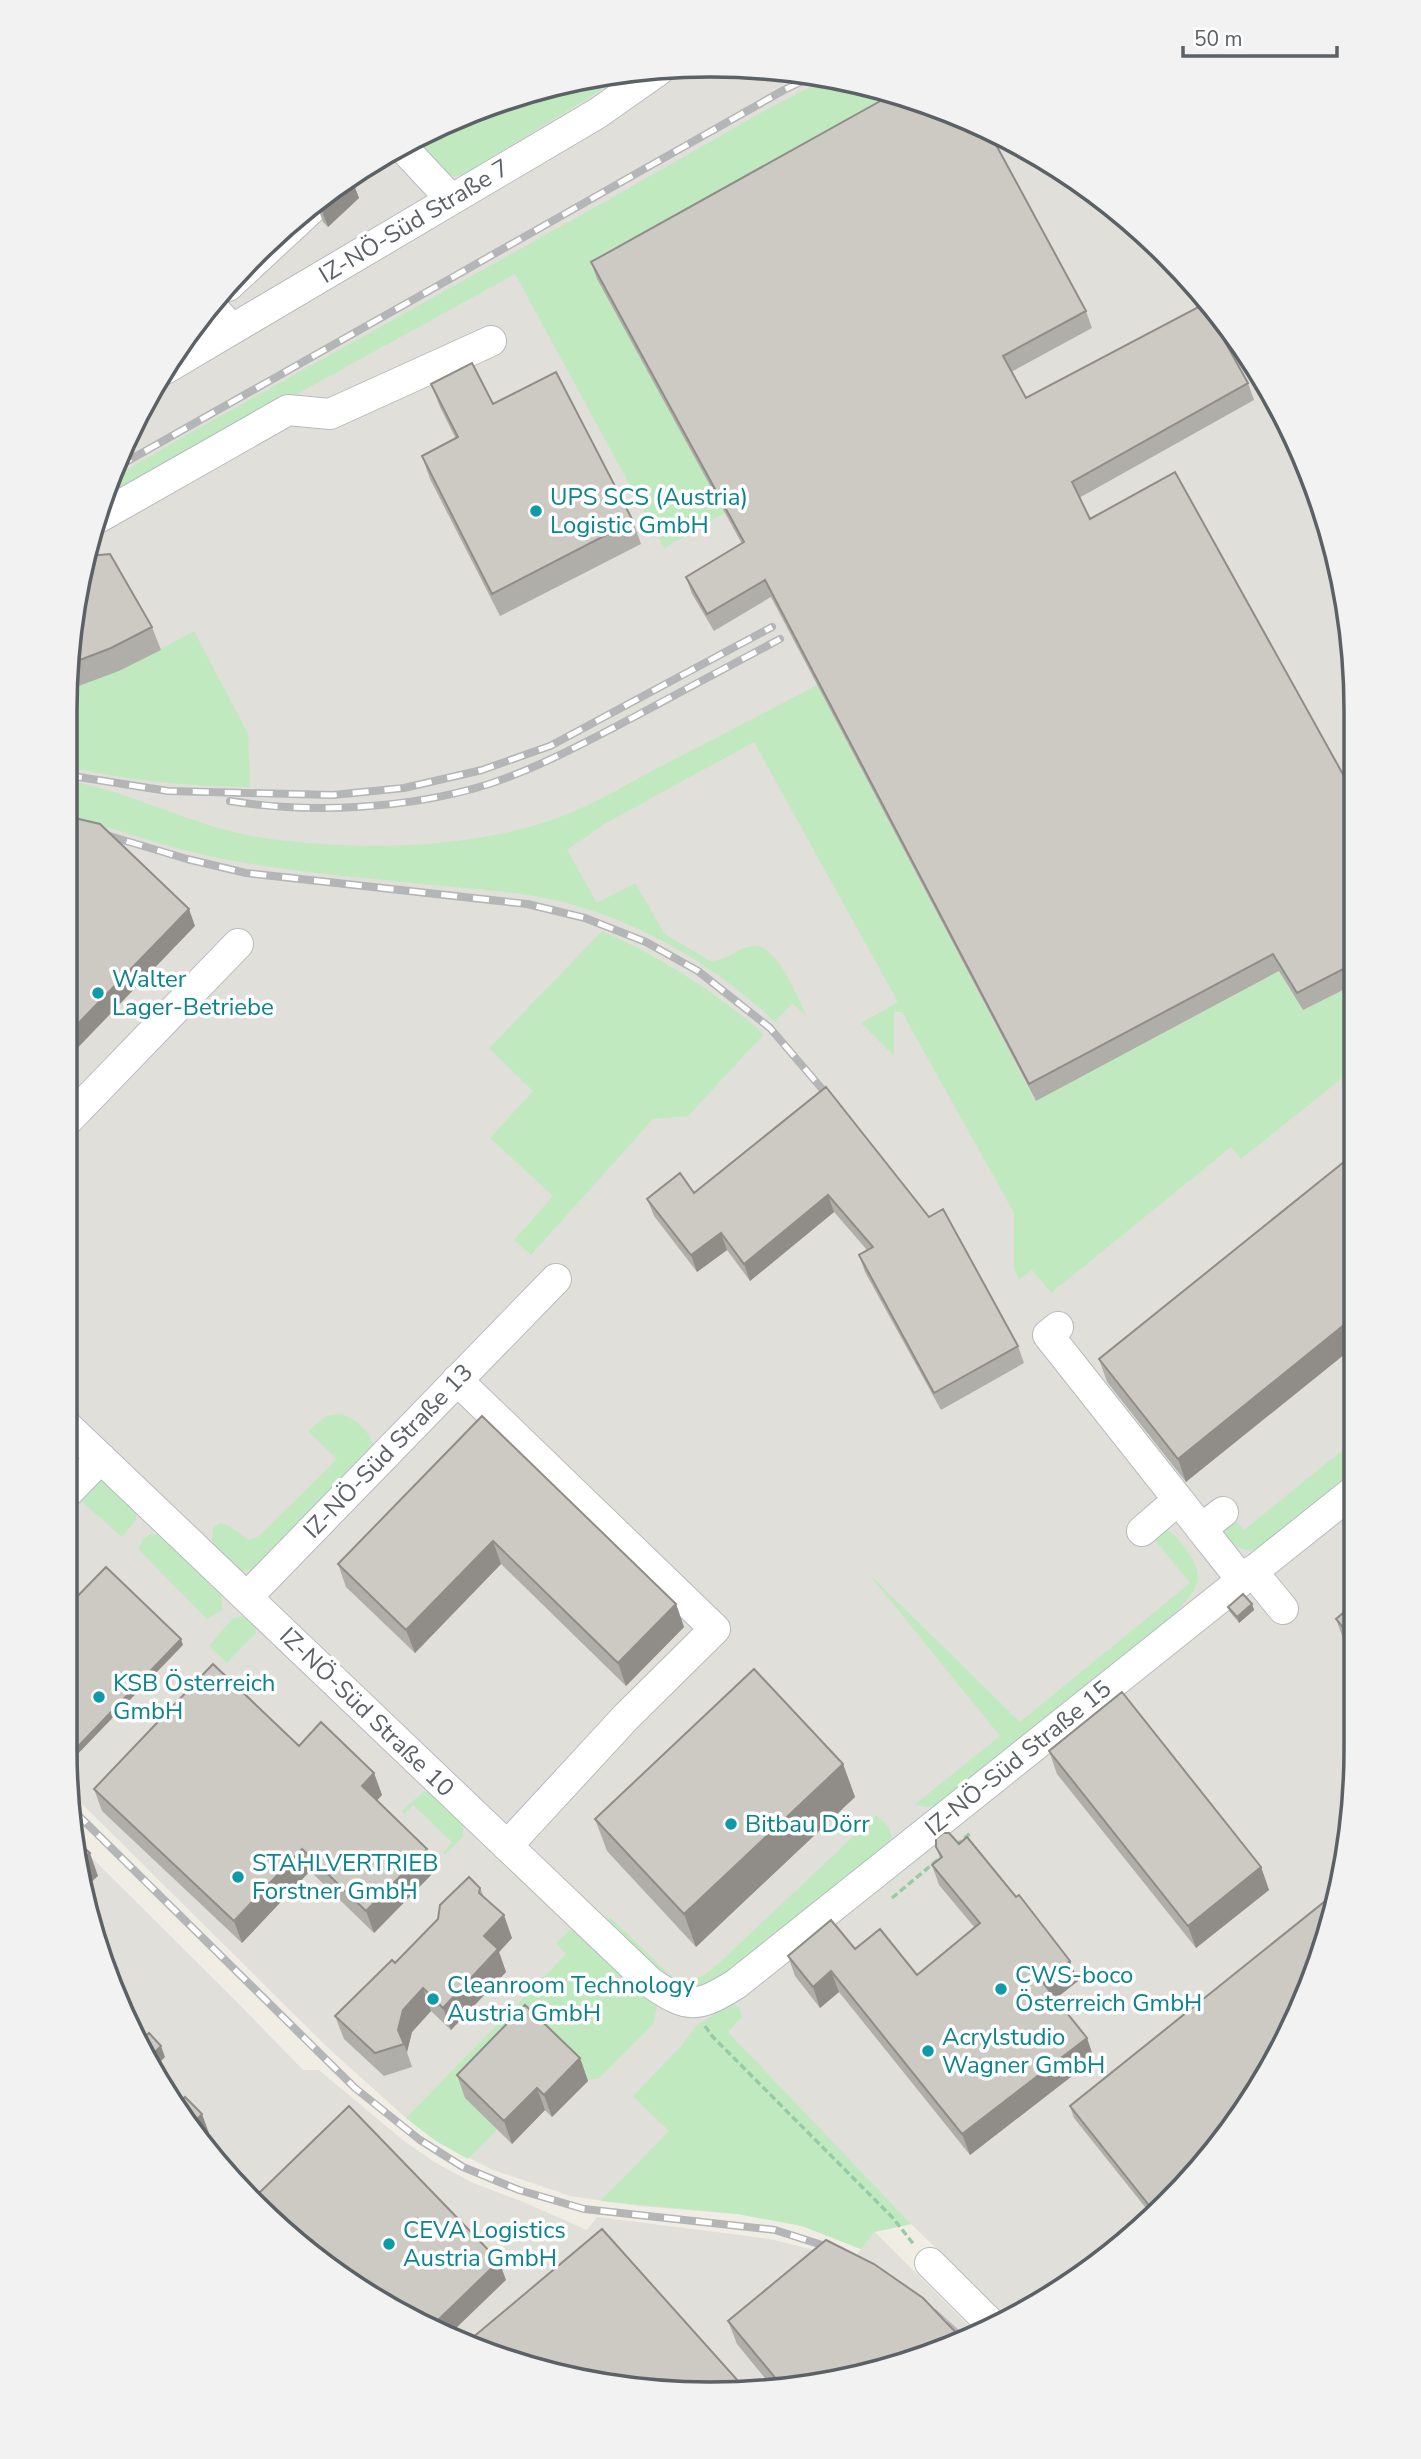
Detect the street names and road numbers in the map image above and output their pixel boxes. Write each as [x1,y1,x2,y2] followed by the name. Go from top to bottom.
[313,151,515,291] street label: IZ-NÖ-Süd Straße 7
[296,1357,480,1545] street label: IZ-NÖ-Süd Straße 13
[273,1620,461,1804] street label: IZ-NÖ-Süd Straße 10
[918,1673,1118,1843] street label: IZ-NÖ-Süd Straße 15

